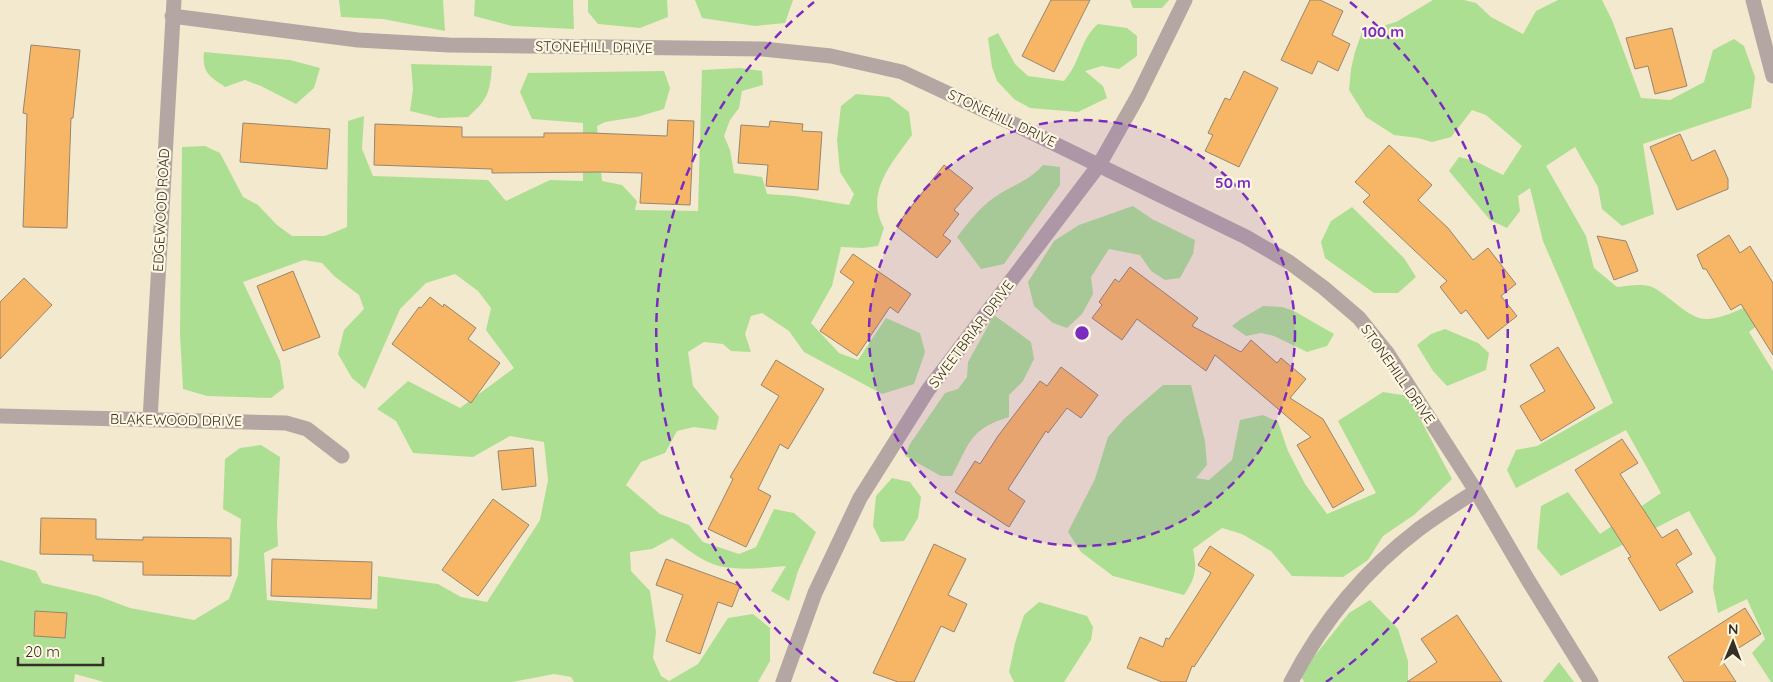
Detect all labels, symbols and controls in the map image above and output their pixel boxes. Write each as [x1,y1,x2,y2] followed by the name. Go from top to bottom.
[1362,22,1404,41] text: 100 m
[535,37,653,57] street label: STONEHILL DRIVE
[945,85,1059,151] street label: STONEHILL DRIVE
[149,148,173,272] street label: EDGEWOOD ROAD
[1215,173,1251,192] text: 50 m
[925,277,1017,391] street label: SWEETBRIAR DRIVE
[1357,321,1439,427] street label: STONEHILL DRIVE
[1073,324,1091,342] centre of rings
[110,410,242,430] street label: BLAKEWOOD DRIVE
[1708,617,1758,667] north arrow
[1728,620,1739,638] text: N
[18,634,102,666] scale bar
[25,642,60,661] text: 20 m

